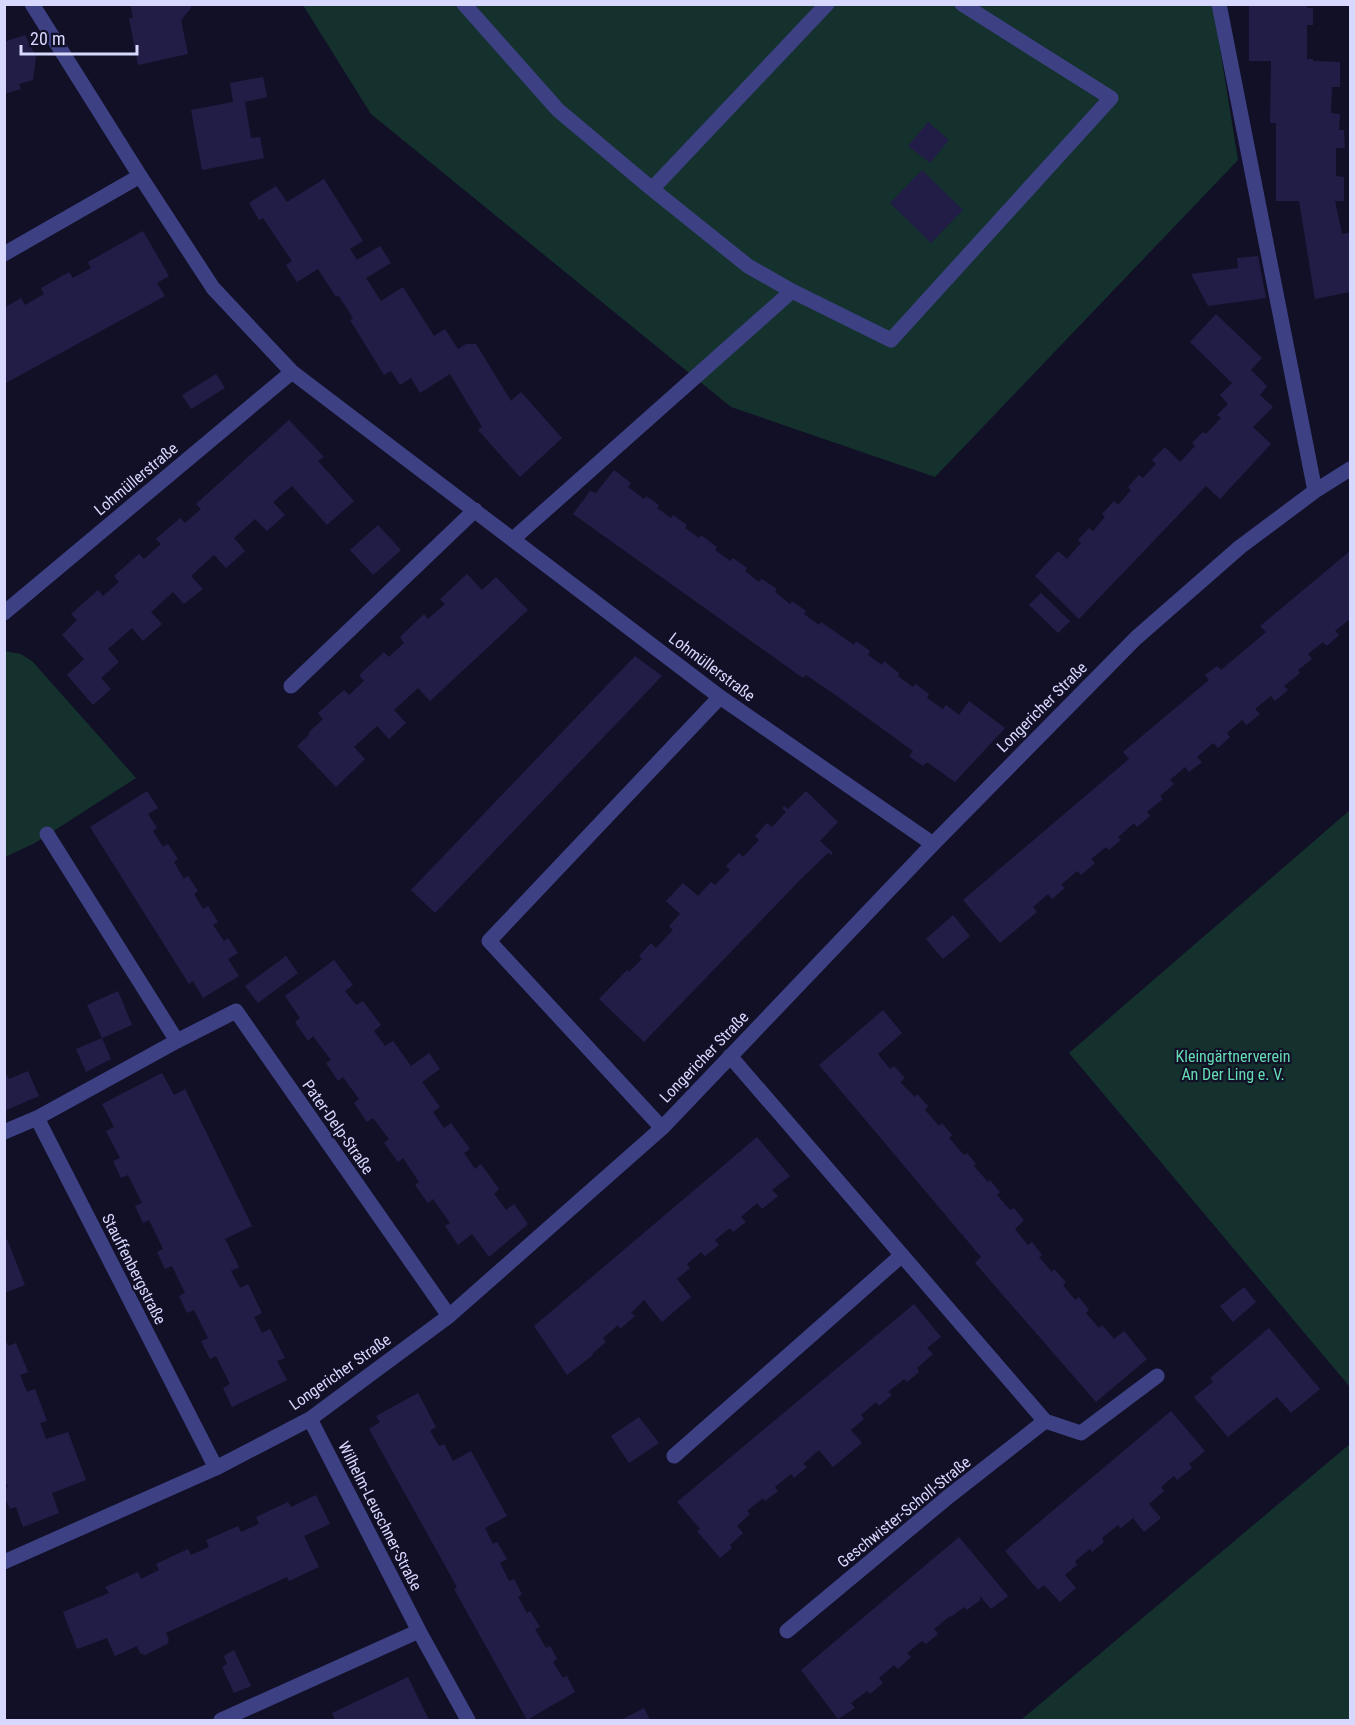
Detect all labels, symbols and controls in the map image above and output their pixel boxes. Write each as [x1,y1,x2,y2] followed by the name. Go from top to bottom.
[21,18,136,56] scale bar
[30,28,65,49] text: 20 m
[90,439,182,519] street label: Lohmüllerstraße
[665,628,759,706] street label: Lohmüllerstraße
[993,658,1091,756] street label: Longericher Straße
[656,1007,752,1107] street label: Longericher Straße
[1175,1047,1291,1084] park label: Kleingärtnerverein An Der Ling e. V.
[298,1076,378,1178] street label: Pater-Delp-Straße
[98,1210,170,1328] street label: Stauffenbergstraße
[286,1330,394,1414] street label: Longericher Straße
[334,1438,426,1594] street label: Wilhelm-Leuschner-Straße
[834,1452,974,1572] street label: Geschwister-Scholl-Straße

